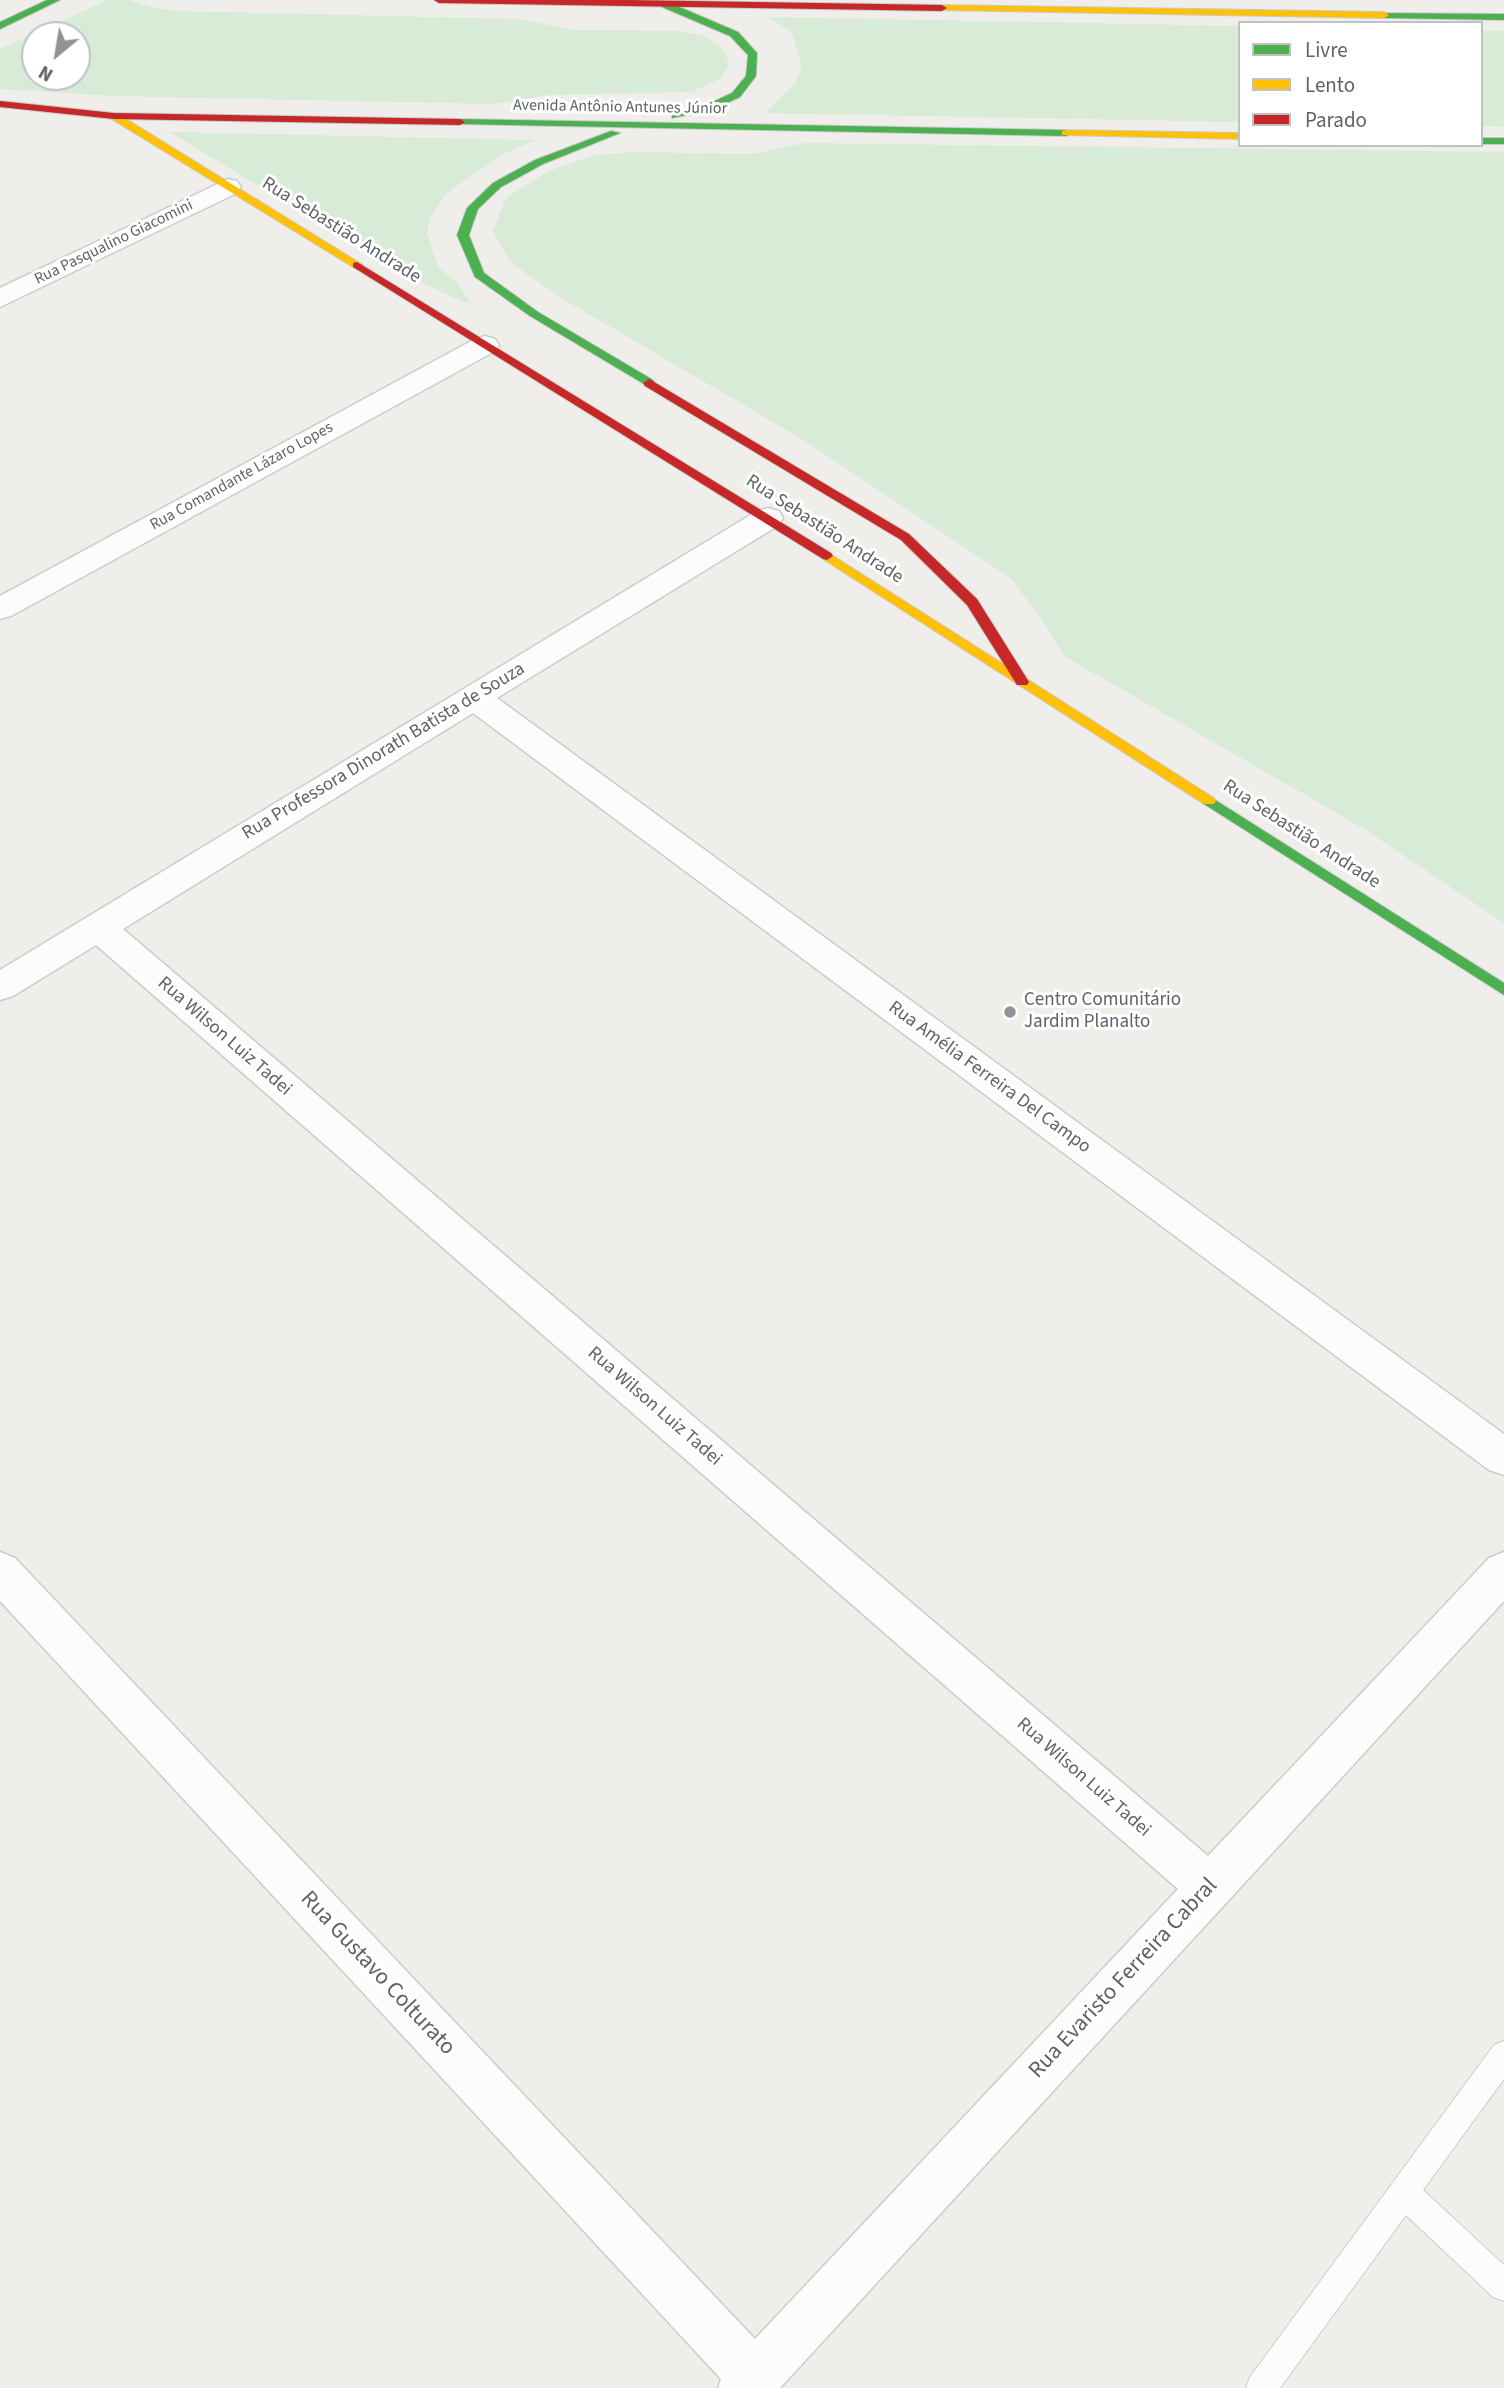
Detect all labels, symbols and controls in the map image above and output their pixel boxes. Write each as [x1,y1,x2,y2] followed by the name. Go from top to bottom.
[21,21,91,91] north arrow
[1238,21,1483,147] legend
[1305,35,1348,65] text: Livre
[34,58,58,88] text: N
[1305,70,1355,100] text: Lento
[513,97,727,119] street label: Avenida Antônio Antunes Júnior
[1305,105,1367,135] text: Parado
[257,173,425,289] street label: Rua Sebastião Andrade
[32,196,196,290] street label: Rua Pasqualino Giacomini
[147,419,337,535] street label: Rua Comandante Lázaro Lopes
[741,471,907,589] street label: Rua Sebastião Andrade
[238,658,530,846] street label: Rua Professora Dinorath Batista de Souza
[1218,776,1384,894] street label: Rua Sebastião Andrade
[152,973,296,1101] street label: Rua Wilson Luiz Tadei
[1024,990,1181,1034] place label: Centro Comunitário Jardim Planalto
[883,997,1095,1159] street label: Rua Amélia Ferreira Del Campo
[1002,1004,1018,1020] marker: Centro Comunitário Jardim Planalto
[582,1343,726,1471] street label: Rua Wilson Luiz Tadei
[1011,1714,1155,1842] street label: Rua Wilson Luiz Tadei
[1024,1873,1224,2085] street label: Rua Evaristo Ferreira Cabral
[294,1886,460,2062] street label: Rua Gustavo Colturato

